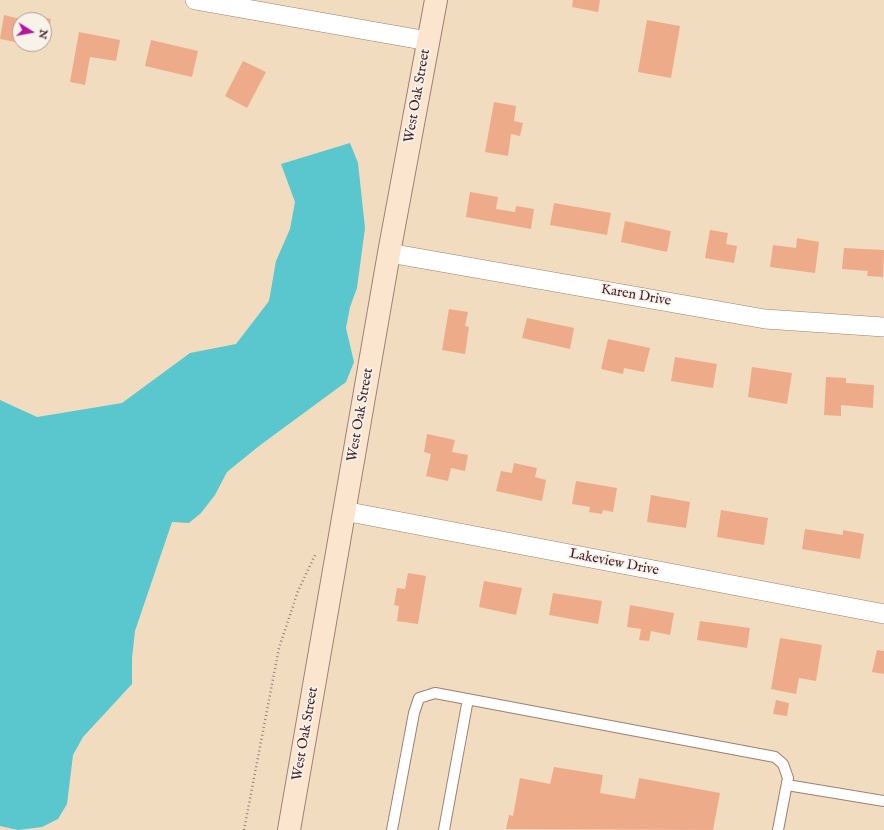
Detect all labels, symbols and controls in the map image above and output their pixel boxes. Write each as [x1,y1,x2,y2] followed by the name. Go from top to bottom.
[12,12,52,52] north arrow
[35,28,51,40] text: N
[401,48,435,144] street label: West Oak Street
[600,282,672,310] street label: Karen Drive
[344,367,378,463] street label: West Oak Street
[568,546,660,580] street label: Lakeview Drive
[289,686,323,782] street label: West Oak Street

